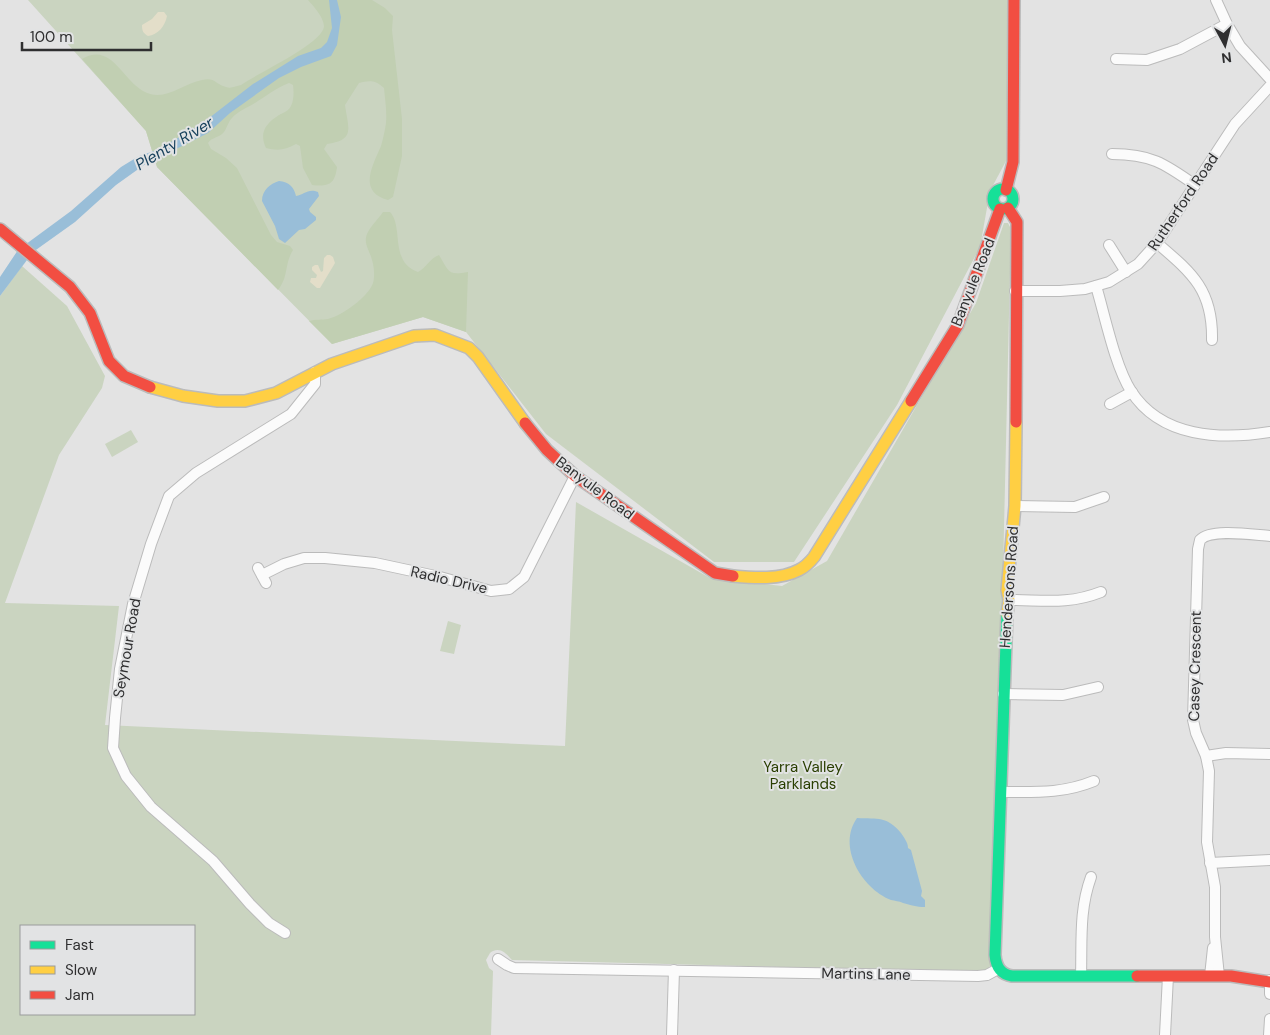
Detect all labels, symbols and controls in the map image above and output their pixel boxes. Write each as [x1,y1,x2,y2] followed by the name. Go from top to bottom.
[22,20,151,52] scale bar
[1200,20,1250,70] north arrow
[30,27,73,47] text: 100 m
[1220,48,1233,67] text: N
[131,111,218,175] water label: Plenty River
[1143,149,1223,255] street label: Rutherford Road
[946,235,1000,329] street label: Banyule Road
[552,452,638,524] street label: Banyule Road
[995,525,1023,649] street label: Hendersons Road
[409,561,489,599] street label: Radio Drive
[108,597,146,699] street label: Seymour Road
[1184,610,1206,721] street label: Casey Crescent
[763,757,843,794] park label: Yarra Valley Parklands
[20,925,195,1015] legend
[65,935,94,955] text: Fast
[65,960,98,980] text: Slow
[821,963,911,985] street label: Martins Lane
[65,985,94,1005] text: Jam

